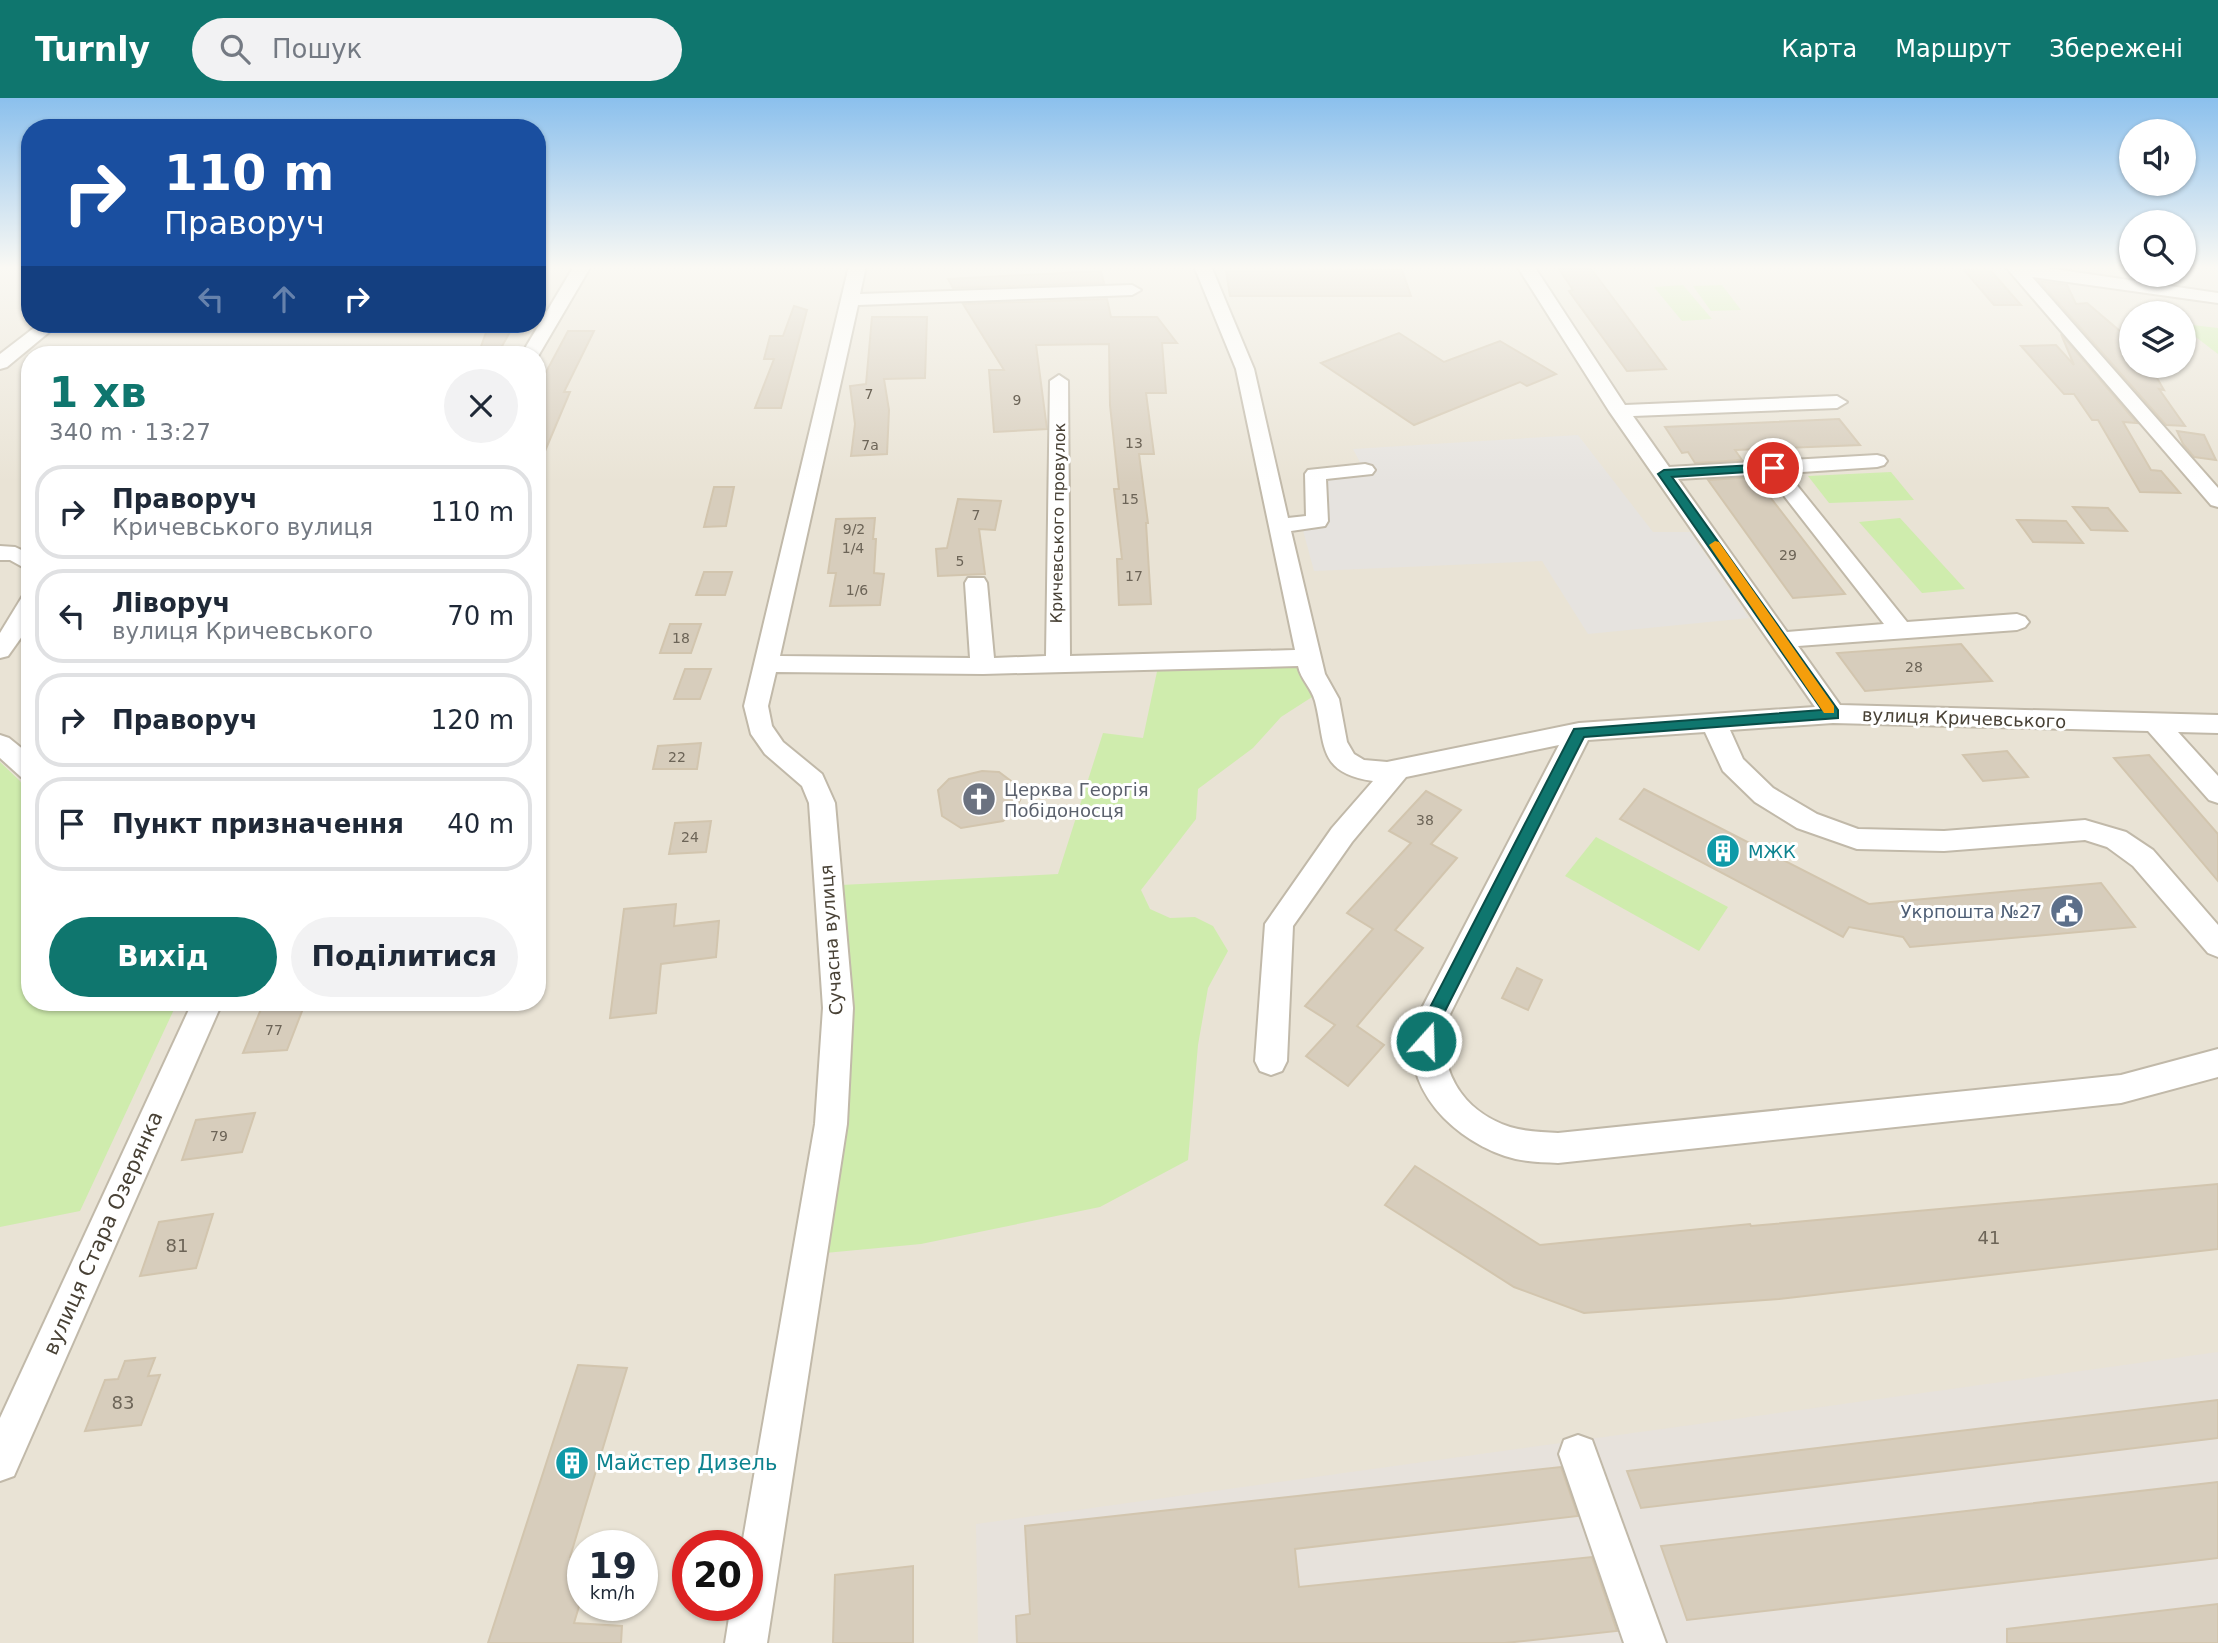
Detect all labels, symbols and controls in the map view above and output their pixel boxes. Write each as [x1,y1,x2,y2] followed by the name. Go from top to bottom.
[192,18,682,81] search box
[35,30,150,69] text: Turnly
[216,30,254,68] icon: search
[272,34,362,64] text: Пошук
[1782,35,1857,63] text: Карта
[1895,35,2011,63] text: Маршрут
[2049,35,2183,63] text: Збережені
[2119,119,2196,378] map controls
[2119,119,2196,196] button: sound
[164,145,334,202] text: 110 m
[49,147,140,238] icon: right
[164,204,325,242] text: Праворуч
[2119,210,2196,287] button: search
[192,280,230,318] icon: left
[265,280,303,318] icon: ahead
[338,280,376,318] icon: right
[2119,301,2196,378] button: layers
[49,368,147,417] text: 1 хв
[444,369,518,443] button: close
[865,386,873,402] house number: 7
[1013,392,1021,408] house number: 9
[49,419,211,445] text: 340 m · 13:27
[1047,422,1069,623] street label: Кричевського провулок
[1125,435,1143,451] house number: 13
[861,437,879,453] house number: 7а
[1743,438,1803,498] pin
[1754,449,1792,487] icon: arrive
[112,484,258,514] text: Праворуч
[1121,491,1139,507] house number: 15
[53,493,91,531] icon: right
[431,497,514,527] text: 110 m
[972,507,980,523] house number: 7
[112,514,373,540] text: Кричевського вулиця
[843,521,865,537] house number: 9/2
[842,540,864,556] house number: 1/4
[1779,547,1797,563] house number: 29
[956,553,964,569] house number: 5
[1125,568,1143,584] house number: 17
[846,582,868,598] house number: 1/6
[112,588,230,618] text: Ліворуч
[53,597,91,635] icon: left
[447,601,514,631] text: 70 m
[112,618,373,644] text: вулиця Кричевського
[672,630,690,646] house number: 18
[1905,659,1923,675] house number: 28
[53,701,91,739] icon: right
[1862,704,2066,732] street label: вулиця Кричевського
[112,705,258,735] text: Праворуч
[431,705,514,735] text: 120 m
[668,749,686,765] house number: 22
[1004,779,1148,821] place label: Церква Георгія Побідоносця
[960,780,998,818] church icon: Церква Георгія Побідоносця
[53,805,91,843] icon: arrive
[112,809,404,839] text: Пункт призначення
[447,809,514,839] text: 40 m
[1416,812,1434,828] house number: 38
[681,829,699,845] house number: 24
[1704,832,1742,870] building icon: МЖК
[1748,841,1796,862] place label: МЖК
[815,864,847,1016] street label: Сучасна вулиця
[2048,892,2086,930] public building icon: Укрпошта №27
[1901,901,2042,922] place label: Укрпошта №27
[49,917,277,997] button: Вихід
[291,917,518,997] button: Поділитися
[1389,1004,1463,1078] position arrow
[265,1022,283,1038] house number: 77
[38,1108,168,1358] street label: вулиця Стара Озерянка
[210,1128,228,1144] house number: 79
[1978,1227,2000,1248] house number: 41
[166,1235,188,1256] house number: 81
[112,1392,134,1413] house number: 83
[553,1444,591,1482] building icon: Майстер Дизель
[596,1451,777,1475] place label: Майстер Дизель
[672,1530,763,1621] speed limit sign: 20
[588,1546,637,1586] text: 19
[590,1582,635,1603] text: km/h

